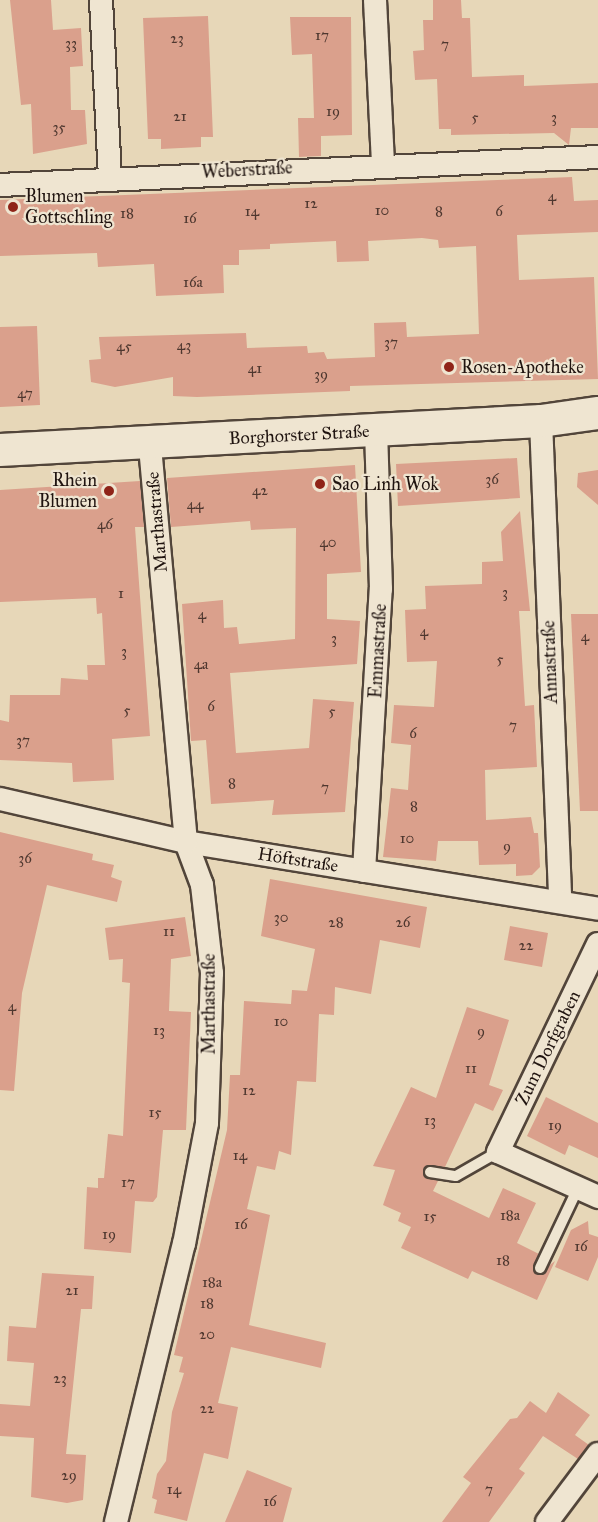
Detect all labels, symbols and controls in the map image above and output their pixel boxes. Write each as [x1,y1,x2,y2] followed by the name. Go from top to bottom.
[315,27,329,45] house number: 17
[170,30,184,48] house number: 23
[65,35,77,53] house number: 33
[441,36,449,54] house number: 7
[326,103,340,121] house number: 19
[173,108,187,126] house number: 21
[472,109,478,127] house number: 5
[551,109,557,127] house number: 3
[53,119,65,137] house number: 35
[201,157,293,183] street label: Weberstraße
[25,186,112,228] place label: Blumen Gottschling
[548,188,556,206] house number: 4
[304,195,318,213] house number: 12
[6,200,20,214] marker: Blumen Gottschling
[375,202,389,220] house number: 10
[245,203,259,221] house number: 14
[435,203,443,221] house number: 8
[495,203,503,221] house number: 6
[120,205,134,223] house number: 18
[183,210,197,228] house number: 16
[183,274,203,292] house number: 16a
[384,334,398,352] house number: 37
[177,337,191,355] house number: 43
[116,338,132,356] house number: 45
[461,356,584,378] place label: Rosen-Apotheke
[248,360,262,378] house number: 41
[442,360,456,374] marker: Rosen-Apotheke
[314,366,328,384] house number: 39
[17,385,33,403] house number: 47
[228,421,370,449] street label: Borghorster Straße
[38,470,97,512] place label: Rhein Blumen
[142,471,172,573] street label: Marthastraße
[485,471,499,489] house number: 36
[332,473,439,495] place label: Sao Linh Wok
[313,477,327,491] marker: Sao Linh Wok
[252,482,268,500] house number: 42
[102,484,116,498] marker: Rhein Blumen
[187,496,203,514] house number: 44
[97,516,113,534] house number: 46
[319,534,337,552] house number: 40
[502,584,508,602] house number: 3
[118,585,124,603] house number: 1
[365,603,391,699] street label: Emmastraße
[198,606,206,624] house number: 4
[538,620,562,704] street label: Annastraße
[420,623,428,641] house number: 4
[581,628,589,646] house number: 4
[331,630,337,648] house number: 3
[121,643,127,661] house number: 3
[497,651,503,669] house number: 5
[194,656,208,674] house number: 4a
[207,698,215,716] house number: 6
[124,702,130,720] house number: 5
[329,703,335,721] house number: 5
[509,717,517,735] house number: 7
[409,725,417,743] house number: 6
[16,732,30,750] house number: 37
[228,775,236,793] house number: 8
[321,779,329,797] house number: 7
[410,798,418,816] house number: 8
[400,830,414,848] house number: 10
[503,838,511,856] house number: 9
[256,843,340,877] street label: Höftstraße
[18,850,32,868] house number: 36
[274,909,288,927] house number: 30
[328,914,344,932] house number: 28
[395,914,411,932] house number: 26
[163,923,175,941] house number: 11
[519,937,533,955] house number: 22
[198,954,220,1054] street label: Marthastraße
[511,987,585,1109] street label: Zum Dorfgraben
[8,998,16,1016] house number: 4
[274,1013,288,1031] house number: 10
[153,1022,165,1040] house number: 13
[477,1023,485,1041] house number: 9
[465,1060,477,1078] house number: 11
[242,1082,256,1100] house number: 12
[149,1104,161,1122] house number: 15
[424,1112,436,1130] house number: 13
[548,1117,562,1135] house number: 19
[233,1147,247,1165] house number: 14
[121,1174,135,1192] house number: 17
[500,1207,520,1225] house number: 18a
[424,1208,436,1226] house number: 15
[234,1216,248,1234] house number: 16
[102,1226,116,1244] house number: 19
[574,1238,588,1256] house number: 16
[496,1252,510,1270] house number: 18
[202,1274,222,1292] house number: 18a
[65,1282,79,1300] house number: 21
[200,1295,214,1313] house number: 18
[199,1326,215,1344] house number: 20
[53,1370,67,1388] house number: 23
[200,1400,214,1418] house number: 22
[61,1467,77,1485] house number: 29
[167,1481,181,1499] house number: 14
[485,1481,493,1499] house number: 7
[263,1493,277,1511] house number: 16

